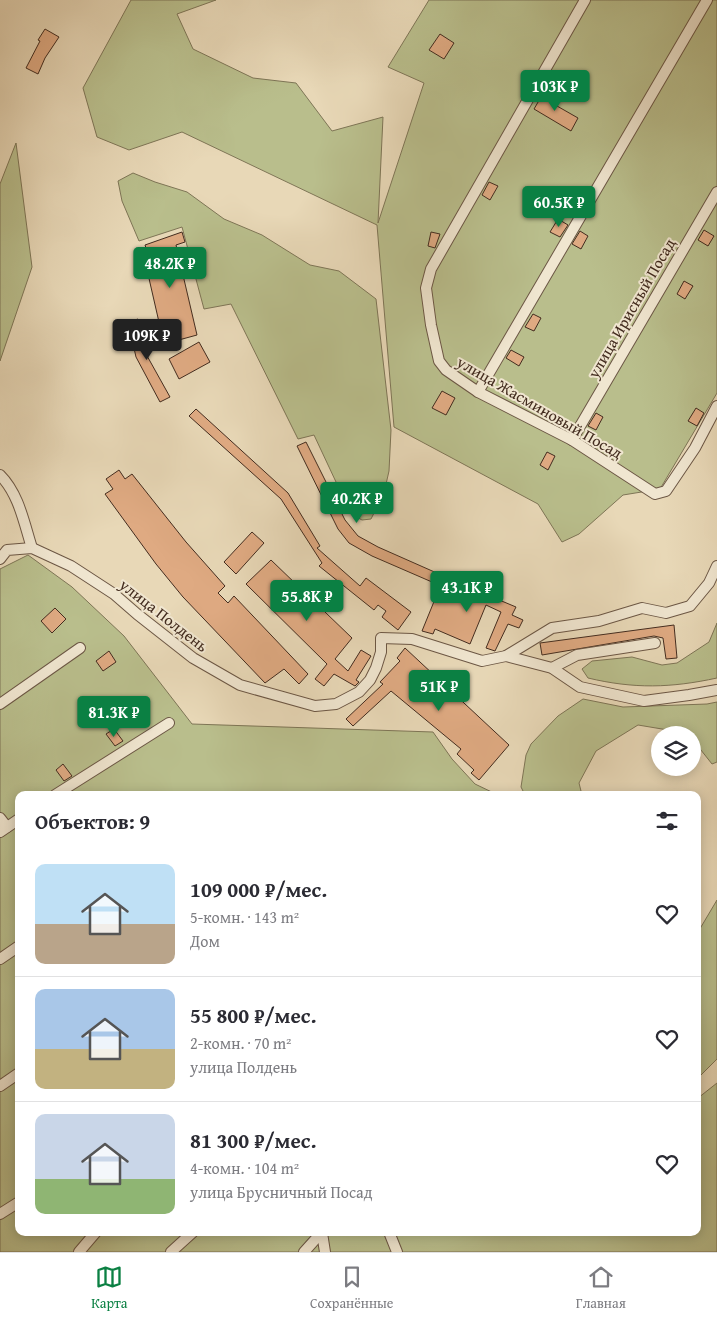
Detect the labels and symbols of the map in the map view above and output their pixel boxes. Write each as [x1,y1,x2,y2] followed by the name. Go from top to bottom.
[514,70,596,112] pin: 103K ₽
[513,186,605,228] pin: 60.5K ₽
[581,233,681,383] street label: улица Ирисный Посад
[124,246,216,289] pin: 48.2K ₽
[106,318,188,361] pin: 109K ₽
[452,349,628,465] street label: улица Жасминовый Посад
[311,482,403,524] pin: 40.2K ₽
[421,570,513,613] pin: 43.1K ₽
[114,572,214,658] street label: улица Полдень
[261,580,353,622] pin: 55.8K ₽
[404,670,474,712] pin: 51K ₽
[68,696,160,738] pin: 81.3K ₽

